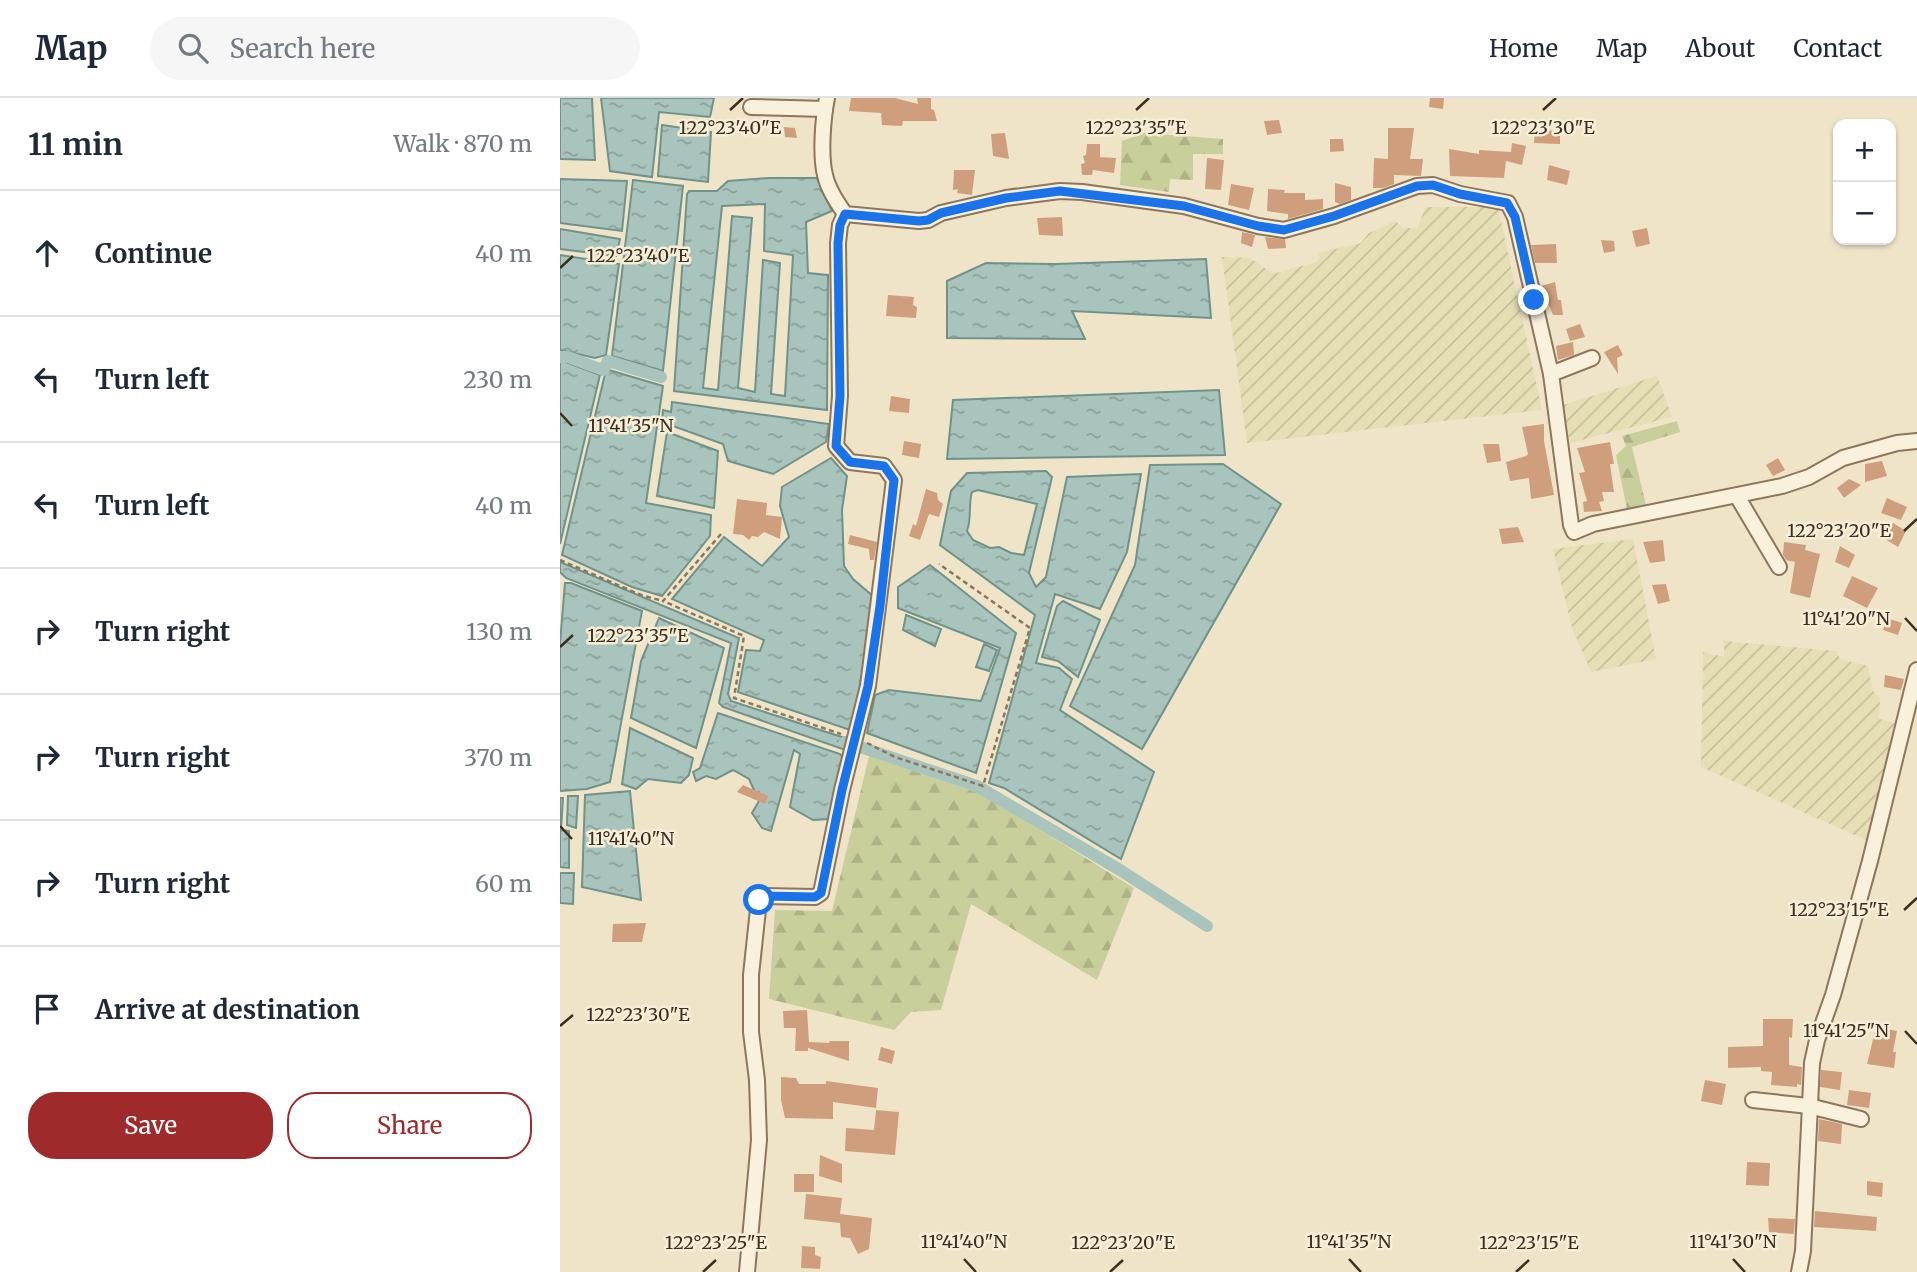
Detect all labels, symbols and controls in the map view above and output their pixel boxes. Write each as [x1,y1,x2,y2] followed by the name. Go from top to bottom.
[150,17,640,80] search box
[35,28,108,69] text: Map
[174,29,212,67] icon: search
[230,32,375,65] text: Search here
[1489,33,1558,64] text: Home
[1596,33,1647,64] text: Map
[1685,33,1755,64] text: About
[1793,33,1882,64] text: Contact
[679,116,782,139] text: 122°23'40"E
[1085,116,1187,139] text: 122°23'35"E
[1491,116,1595,139] text: 122°23'30"E
[1833,119,1896,245] map controls
[1833,119,1896,182] button: +
[28,125,123,163] text: 11 min
[394,129,532,158] text: Walk · 870 m
[1833,182,1896,245] button: −
[28,234,66,272] icon: ahead
[95,237,212,270] text: Continue
[475,239,532,268] text: 40 m
[587,244,690,267] text: 122°23'40"E
[1518,284,1549,315] route end
[28,360,66,398] icon: left
[95,363,209,396] text: Turn left
[463,365,532,394] text: 230 m
[588,414,674,437] text: 11°41'35"N
[28,486,66,524] icon: left
[95,489,209,522] text: Turn left
[475,491,532,520] text: 40 m
[1787,519,1891,542] text: 122°23'20"E
[1802,607,1890,630] text: 11°41'20"N
[28,612,66,650] icon: right
[95,615,230,648] text: Turn right
[466,617,532,646] text: 130 m
[587,624,689,647] text: 122°23'35"E
[28,738,66,776] icon: right
[95,741,230,774] text: Turn right
[464,743,532,772] text: 370 m
[588,827,674,850] text: 11°41'40"N
[28,864,66,902] icon: right
[95,867,230,900] text: Turn right
[475,869,532,898] text: 60 m
[743,884,774,915] route start
[1789,898,1889,921] text: 122°23'15"E
[28,990,66,1028] icon: arrive
[95,993,360,1026] text: Arrive at destination
[586,1003,690,1026] text: 122°23'30"E
[1803,1019,1889,1042] text: 11°41'25"N
[28,1092,273,1159] button: Save
[287,1092,532,1159] button: Share
[921,1230,1007,1253] text: 11°41'40"N
[1306,1230,1392,1253] text: 11°41'35"N
[1689,1230,1777,1253] text: 11°41'30"N
[665,1231,768,1254] text: 122°23'25"E
[1071,1231,1175,1254] text: 122°23'20"E
[1479,1231,1579,1254] text: 122°23'15"E

